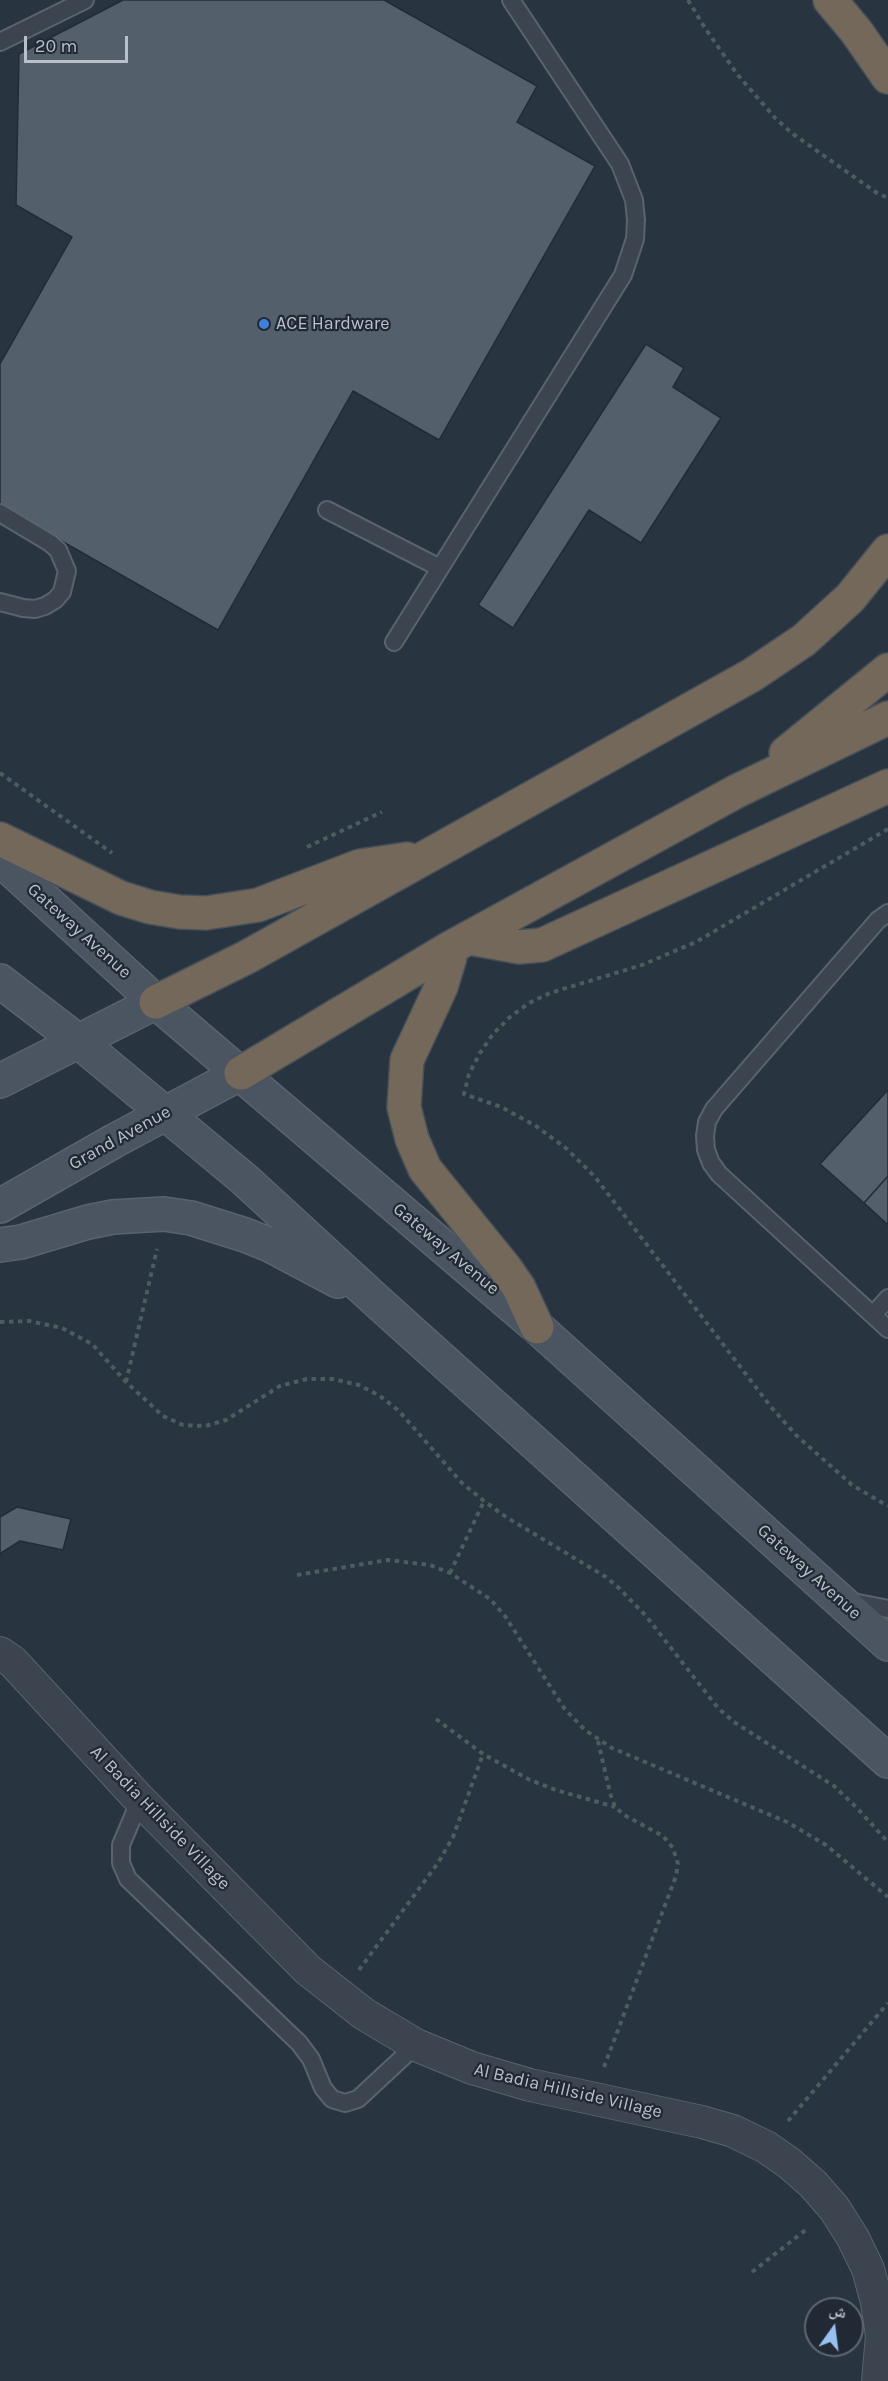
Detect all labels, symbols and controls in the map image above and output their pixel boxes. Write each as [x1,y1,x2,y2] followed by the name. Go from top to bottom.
[27,24,130,62] scale bar
[35,35,77,57] text: 20 m
[276,313,390,335] place label: ACE Hardware
[257,317,271,331] marker: ACE Hardware
[23,879,135,983] street label: Gateway Avenue
[65,1101,175,1175] street label: Grand Avenue
[388,1198,504,1300] street label: Gateway Avenue
[753,1520,865,1624] street label: Gateway Avenue
[85,1741,235,1895] street label: Al Badia Hillside Village
[472,2059,664,2123] street label: Al Badia Hillside Village
[804,2297,864,2357] north arrow
[827,2300,849,2322] text: ش

